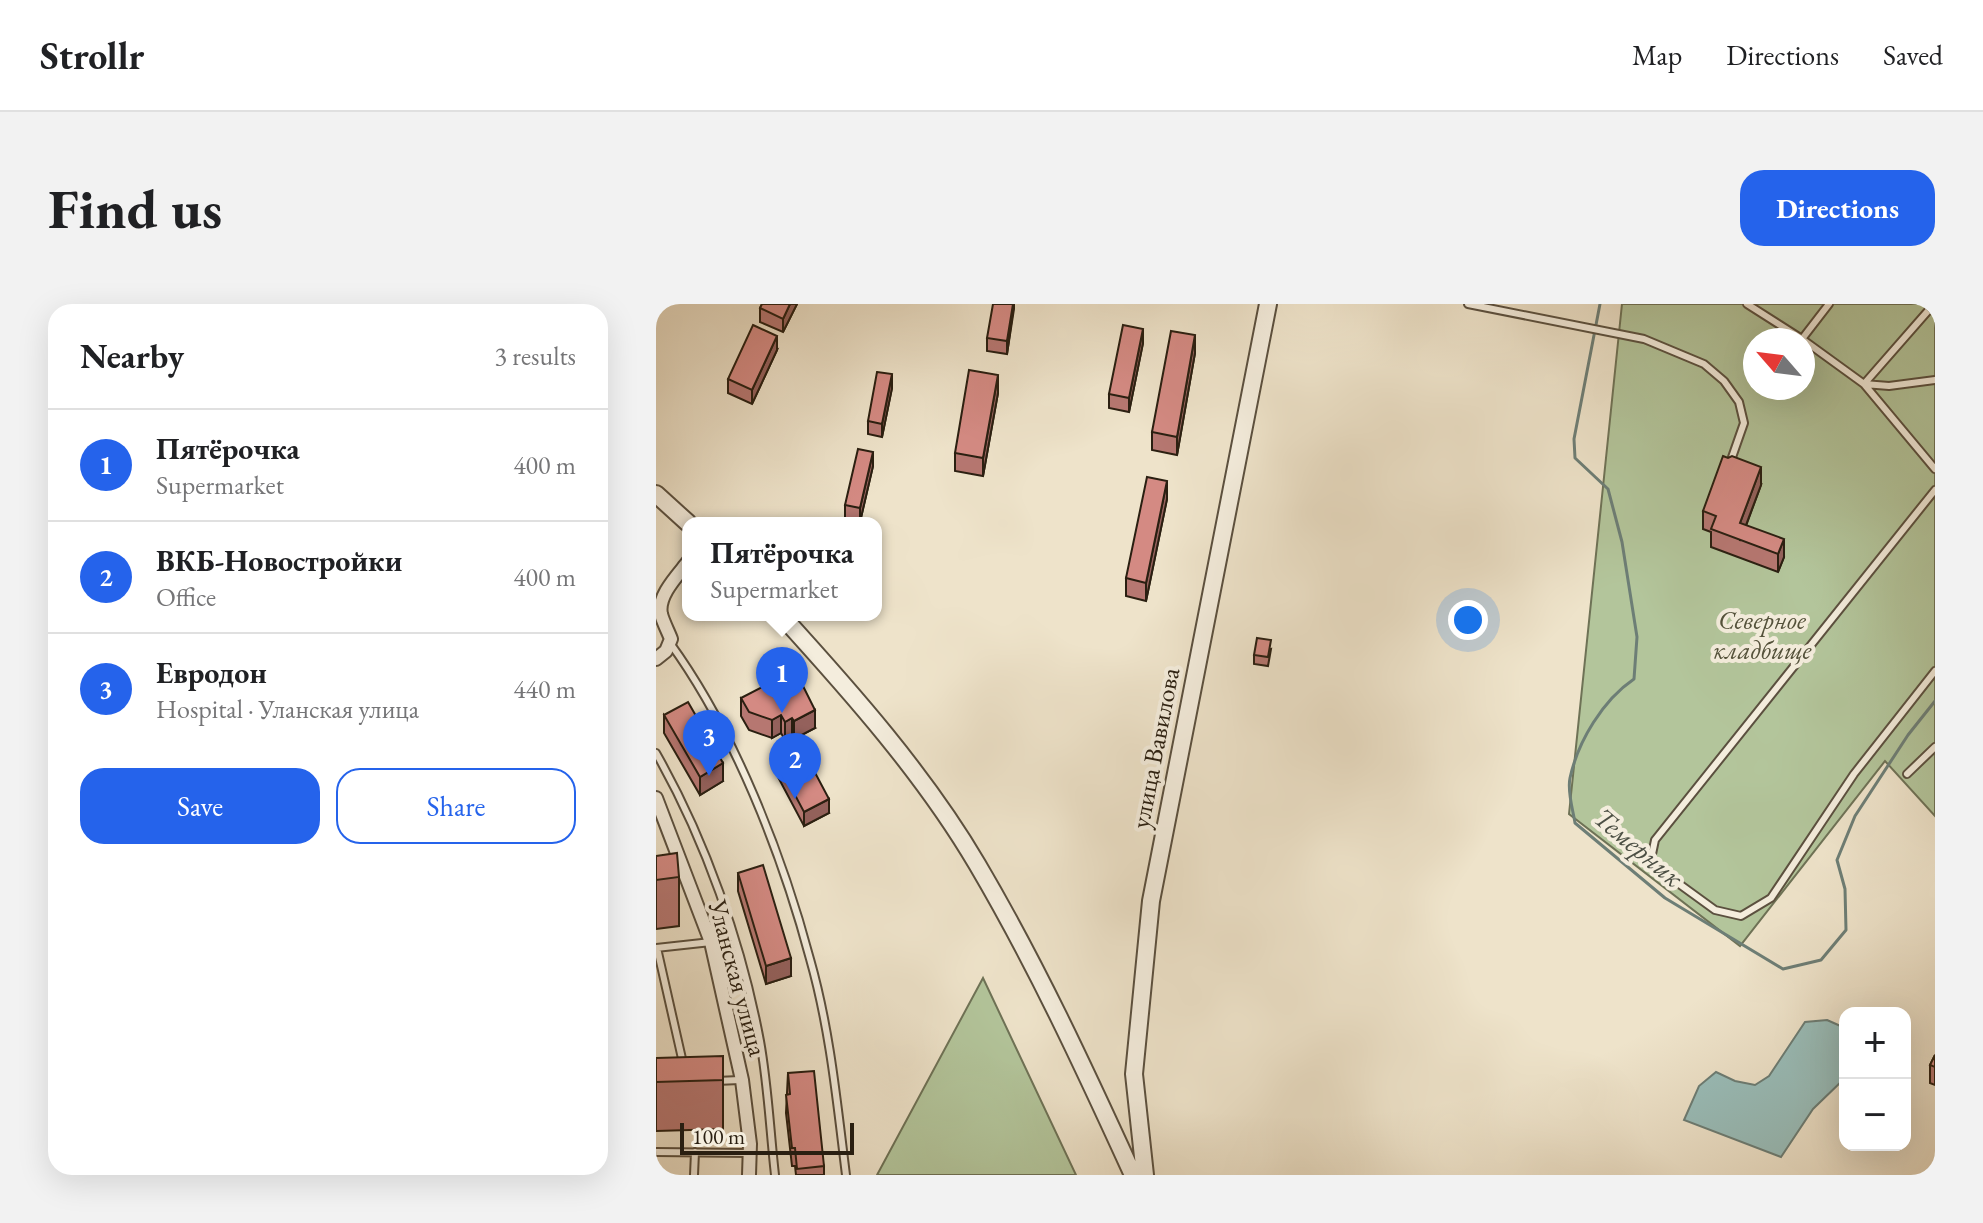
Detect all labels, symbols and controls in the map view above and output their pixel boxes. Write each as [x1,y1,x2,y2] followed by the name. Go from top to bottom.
[40,31,144,80] text: Strollr
[1632,37,1682,73] text: Map
[1726,37,1839,73] text: Directions
[1883,37,1943,73] text: Saved
[1740,170,1935,246] button: Directions
[48,172,222,245] text: Find us
[1743,328,1815,400] north arrow
[80,334,184,378] text: Nearby
[495,339,576,373] text: 3 results
[156,429,300,468] text: Пятёрочка
[99,448,113,482] text: 1
[513,448,576,482] text: 400 m
[156,468,284,502] text: Supermarket
[682,517,882,621] popup
[710,533,854,572] text: Пятёрочка
[156,541,402,580] text: ВКБ-Новостройки
[99,560,113,594] text: 2
[513,560,576,594] text: 400 m
[710,572,838,606] text: Supermarket
[156,580,216,614] text: Office
[1448,600,1488,640] your location
[1713,603,1812,667] park label: Северное кладбище
[756,647,808,713] pin: 1
[156,653,267,692] text: Евродон
[1123,664,1187,831] street label: улица Вавилова
[99,672,113,706] text: 3
[513,672,576,706] text: 440 m
[156,692,419,726] text: Hospital · Уланская улица
[683,710,735,776] pin: 3
[769,733,821,799] pin: 2
[80,768,320,844] button: Save
[336,768,576,844] button: Share
[1587,799,1692,895] water label: Темерник
[701,895,775,1061] street label: Уланская улица
[1839,1007,1911,1151] map controls
[1839,1007,1911,1079] button: +
[1839,1079,1911,1151] button: −
[680,1119,854,1155] scale bar
[692,1122,745,1151] text: 100 m

